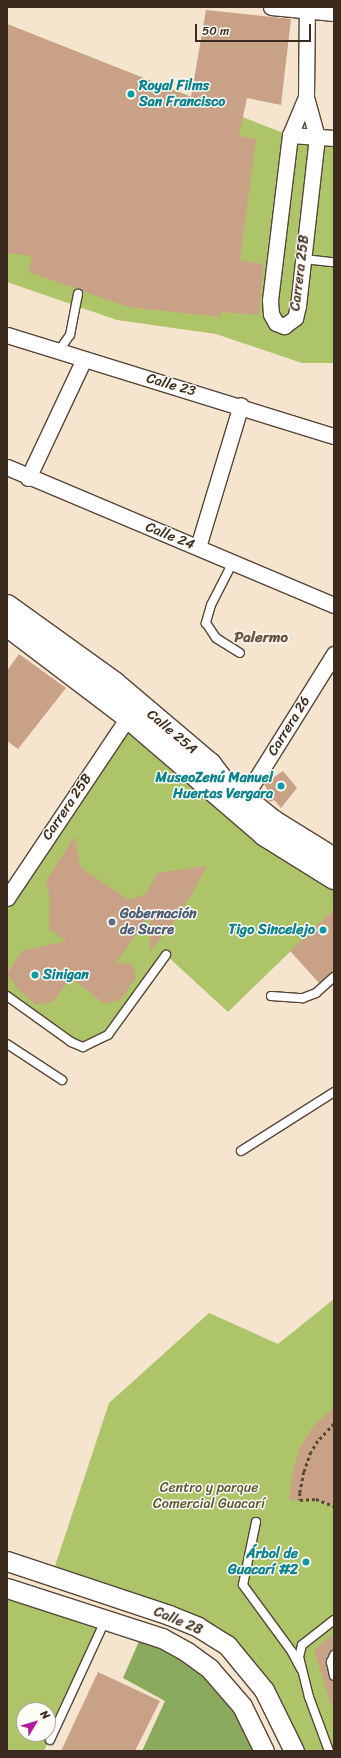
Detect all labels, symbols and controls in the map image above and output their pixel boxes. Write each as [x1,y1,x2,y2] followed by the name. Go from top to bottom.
[197,16,313,42] scale bar
[202,20,229,42] text: 50 m
[139,78,225,110] place label: Royal Films San Francisco
[126,89,136,99] marker: Royal Films San Francisco
[287,234,313,312] street label: Carrera 25B
[144,370,198,400] street label: Calle 23
[143,519,197,553] street label: Calle 24
[234,629,288,647] district label: Palermo
[264,693,314,759] street label: Carrera 26
[143,706,201,758] street label: Calle 25A
[156,770,273,802] place label: MuseoZenú Manuel Huertas Vergara
[39,771,95,843] street label: Carrera 25B
[276,781,286,791] marker: MuseoZenú Manuel Huertas Vergara
[120,906,197,938] place label: Gobernación de Sucre
[107,917,117,927] marker: Gobernación de Sucre
[229,922,315,938] place label: Tigo Sincelejo
[318,925,328,935] marker: Tigo Sincelejo
[43,967,89,983] place label: Sinigan
[30,970,40,980] marker: Sinigan
[153,1480,265,1512] park label: Centro y parque Comercial Guacarí
[228,1546,298,1578] place label: Árbol de Guacarí #2
[301,1557,311,1567] marker: Árbol de Guacarí #2
[151,1603,205,1639] street label: Calle 28
[16,1702,56,1742] north arrow
[35,1706,55,1724] text: N

